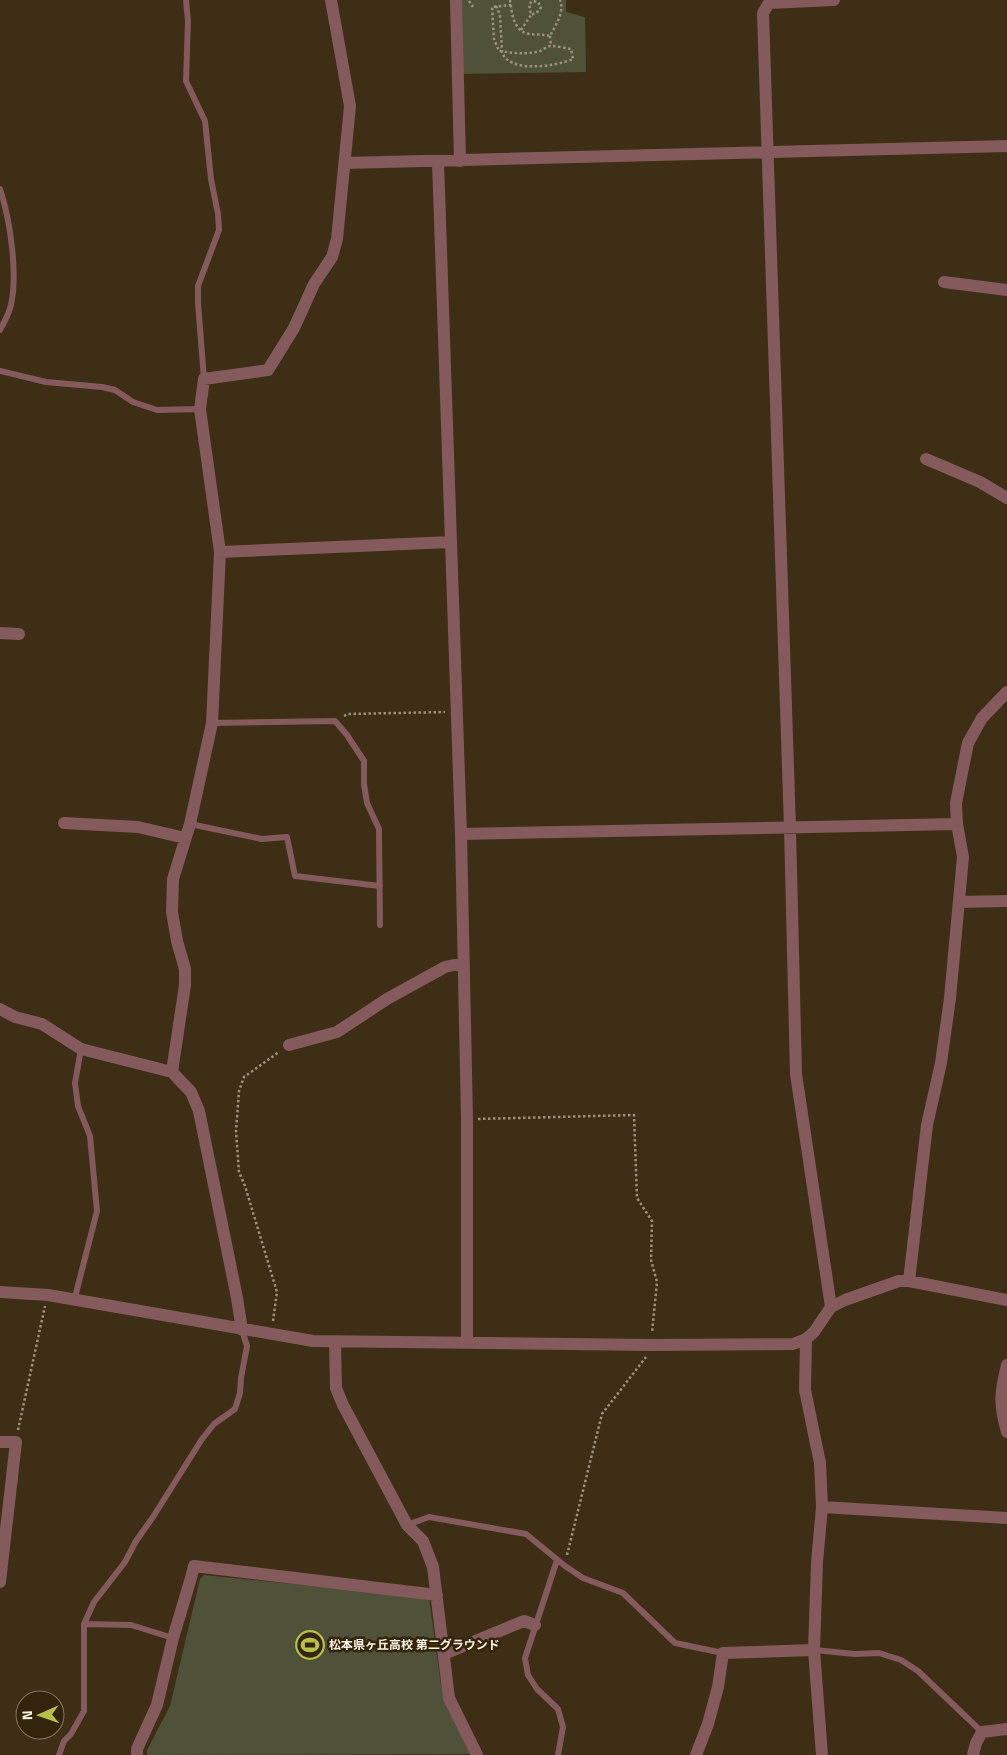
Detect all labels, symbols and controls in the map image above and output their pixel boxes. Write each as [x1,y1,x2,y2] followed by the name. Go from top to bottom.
[295,1630,325,1660] sports icon: 松本県ヶ丘高校 第二グラウンド
[329,1635,500,1654] place label: 松本県ヶ丘高校 第二グラウンド
[15,1690,65,1740] north arrow
[16,1710,37,1721] text: N

